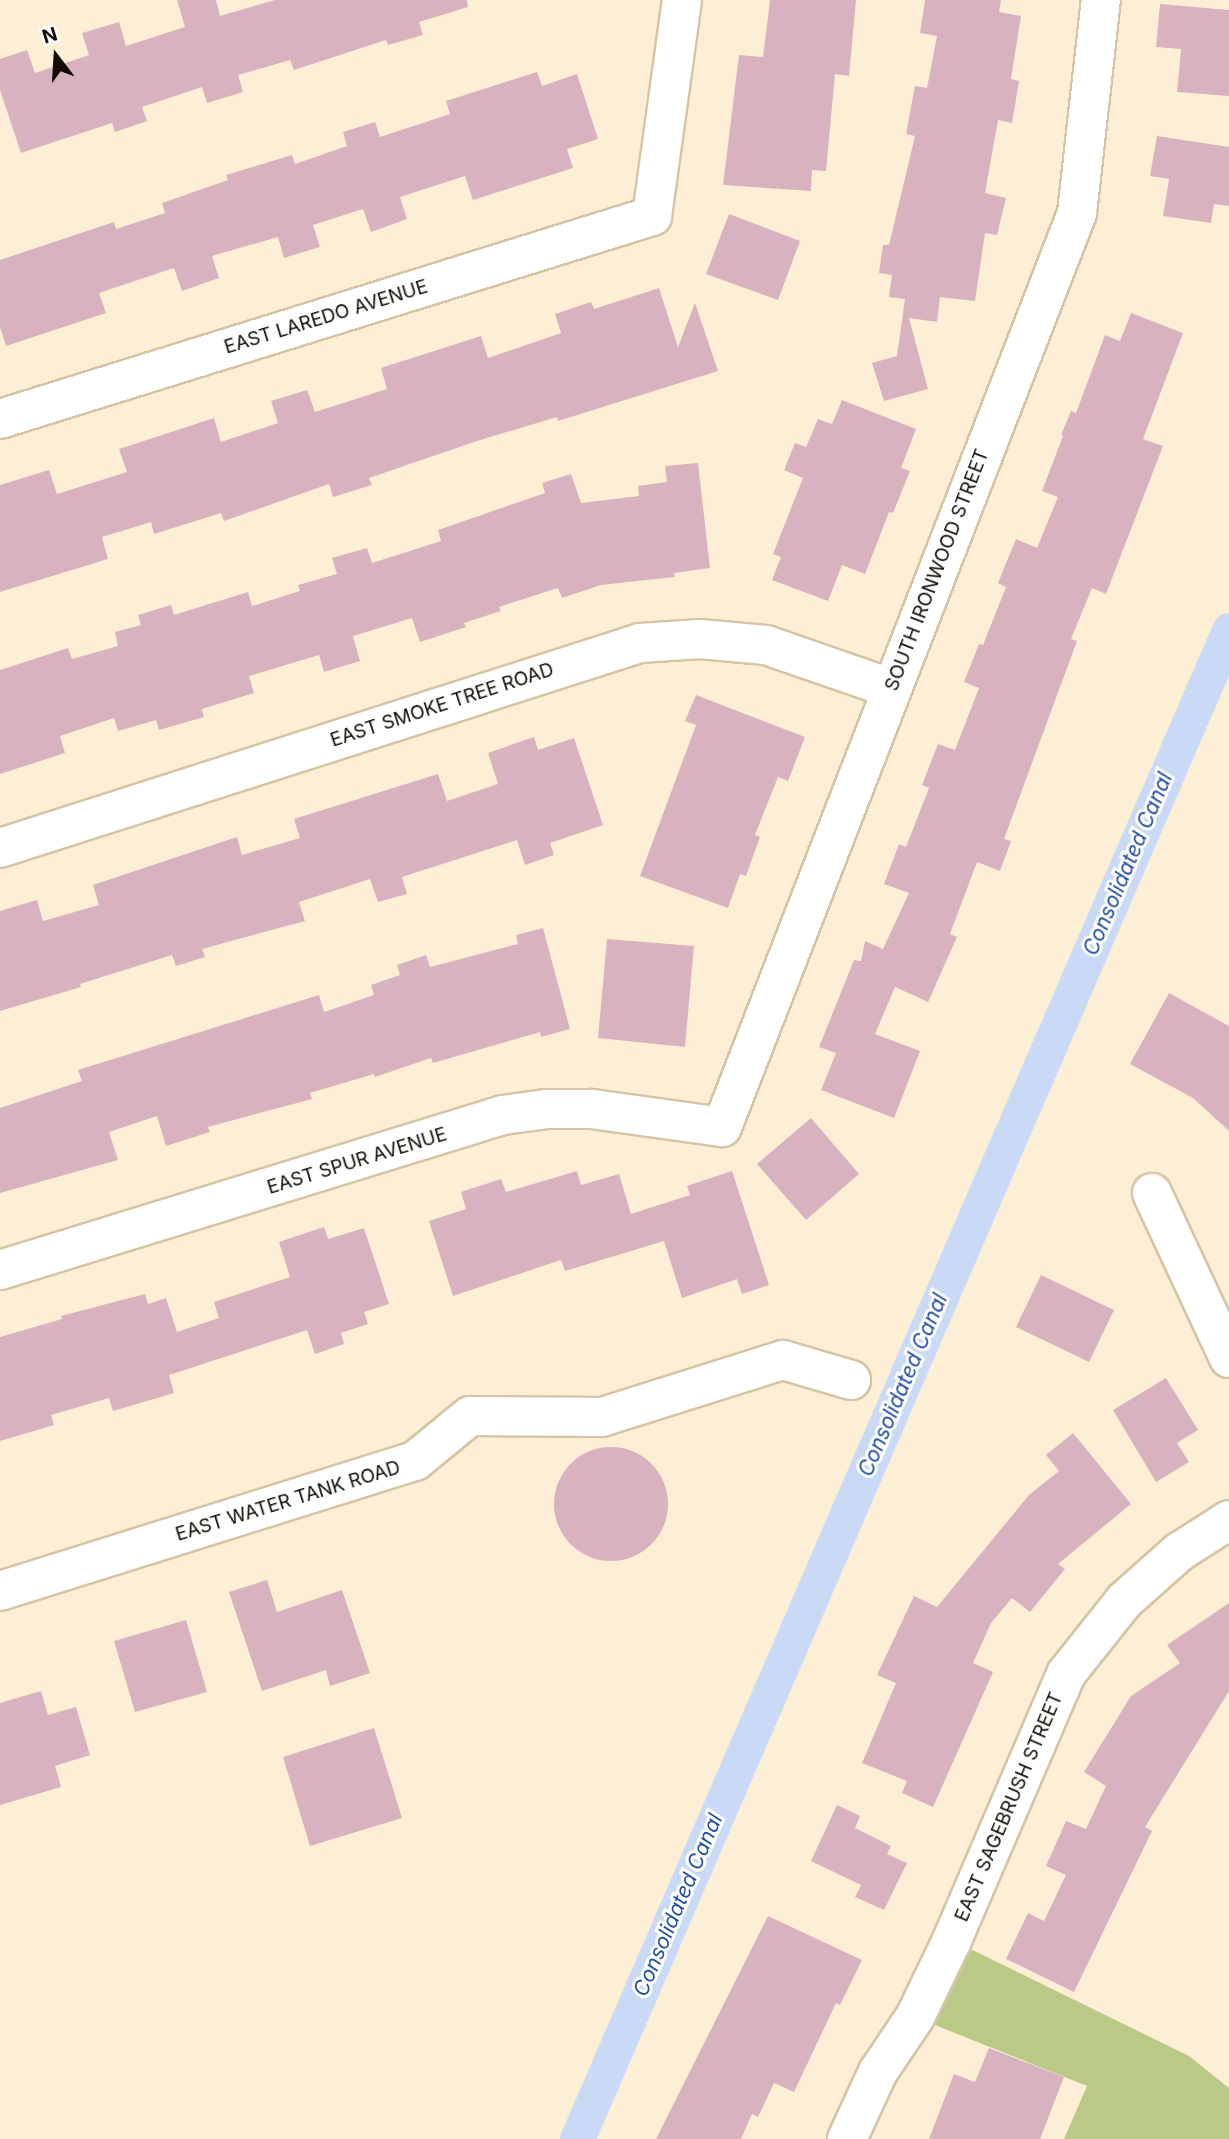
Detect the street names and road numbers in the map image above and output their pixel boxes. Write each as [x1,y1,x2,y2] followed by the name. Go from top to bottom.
[221,275,431,359] street label: EAST LAREDO AVENUE
[880,446,994,694] street label: SOUTH IRONWOOD STREET
[328,658,556,752] street label: EAST SMOKE TREE ROAD
[264,1123,450,1199] street label: EAST SPUR AVENUE
[173,1456,403,1546] street label: EAST WATER TANK ROAD
[950,1689,1068,1925] street label: EAST SAGEBRUSH STREET

